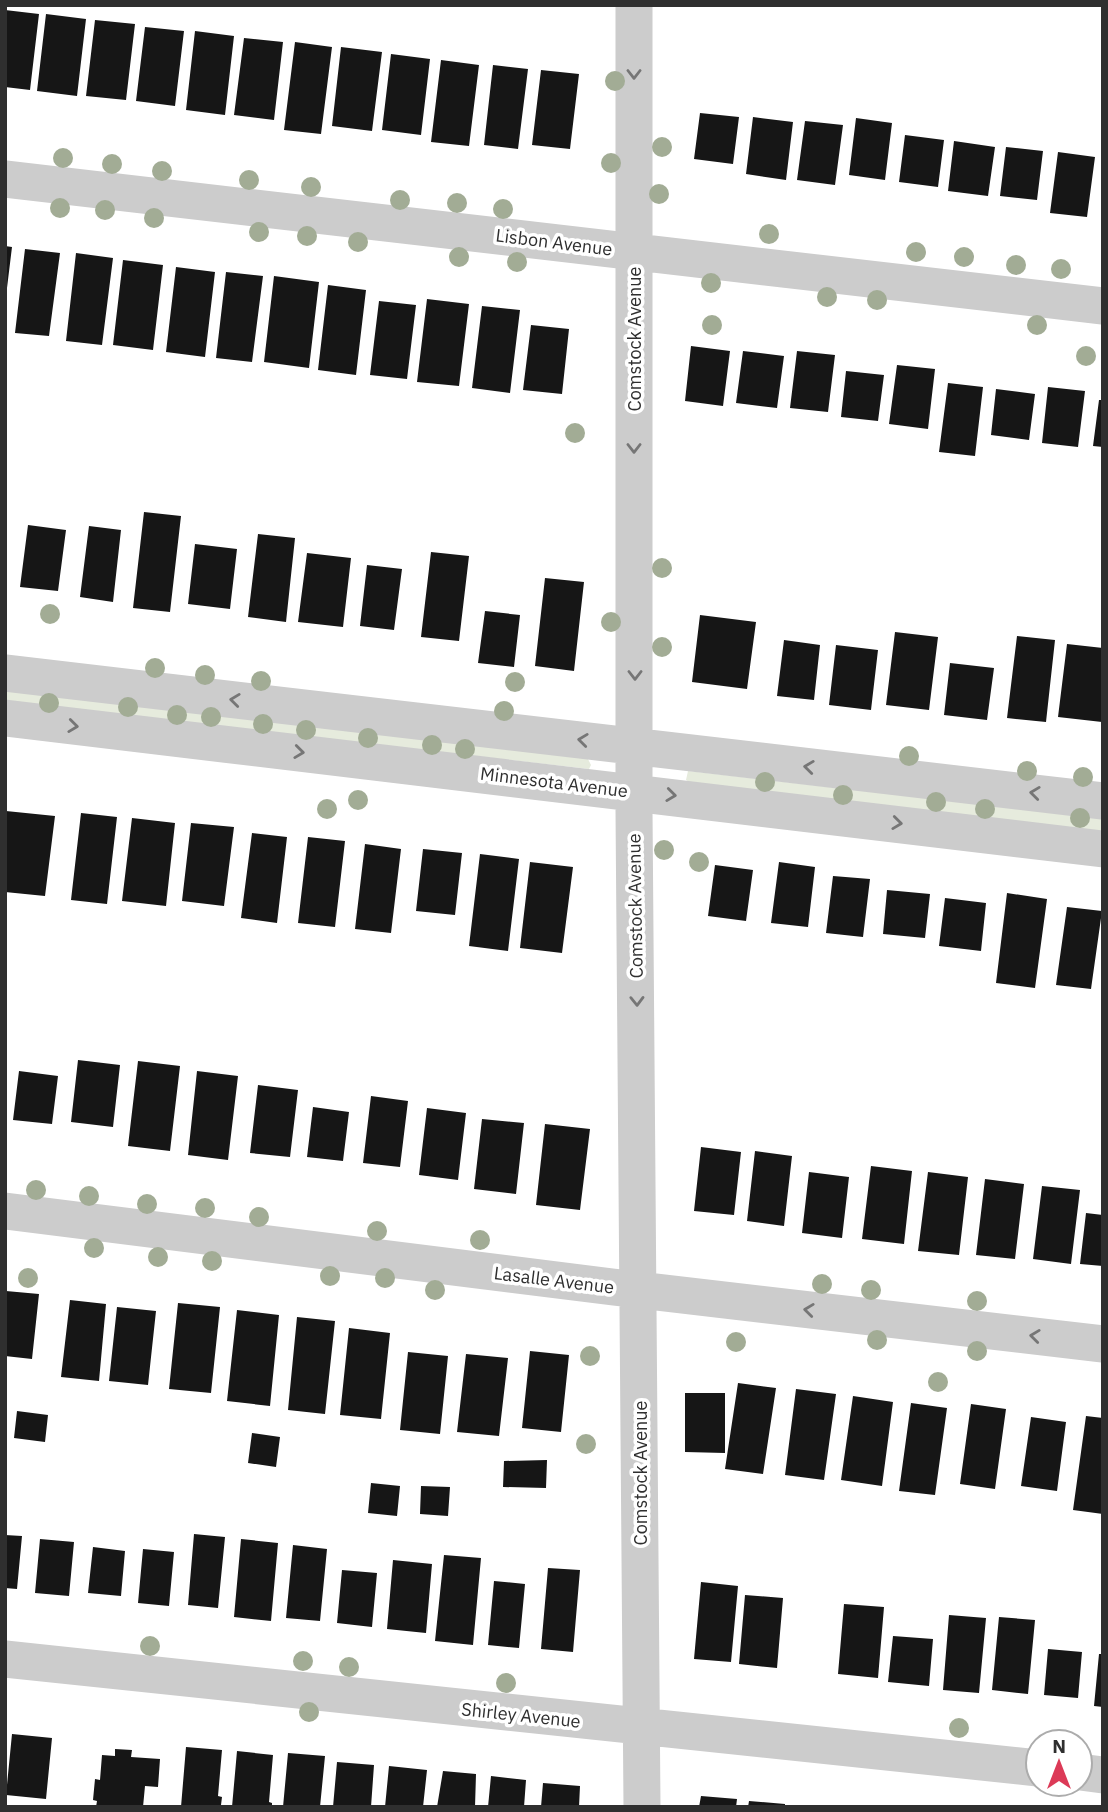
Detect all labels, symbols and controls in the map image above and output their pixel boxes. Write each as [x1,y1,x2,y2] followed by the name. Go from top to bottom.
[626,69,642,79] one-way arrow
[494,223,614,261] street label: Lisbon Avenue
[623,266,646,411] street label: Comstock Avenue
[626,443,642,454] one-way arrow
[627,671,643,681] one-way arrow
[230,692,241,707] one-way arrow
[67,718,79,733] one-way arrow
[577,733,589,748] one-way arrow
[293,745,305,760] one-way arrow
[803,760,815,775] one-way arrow
[479,762,629,802] street label: Minnesota Avenue
[1029,786,1040,801] one-way arrow
[665,788,677,803] one-way arrow
[891,816,903,831] one-way arrow
[622,833,648,979] street label: Comstock Avenue
[629,996,644,1007] one-way arrow
[493,1261,616,1299] street label: Lasalle Avenue
[803,1302,815,1317] one-way arrow
[1029,1328,1041,1343] one-way arrow
[629,1400,652,1545] street label: Comstock Avenue
[460,1697,582,1733] street label: Shirley Avenue
[1024,1728,1094,1798] north arrow
[1052,1734,1066,1758] text: N

